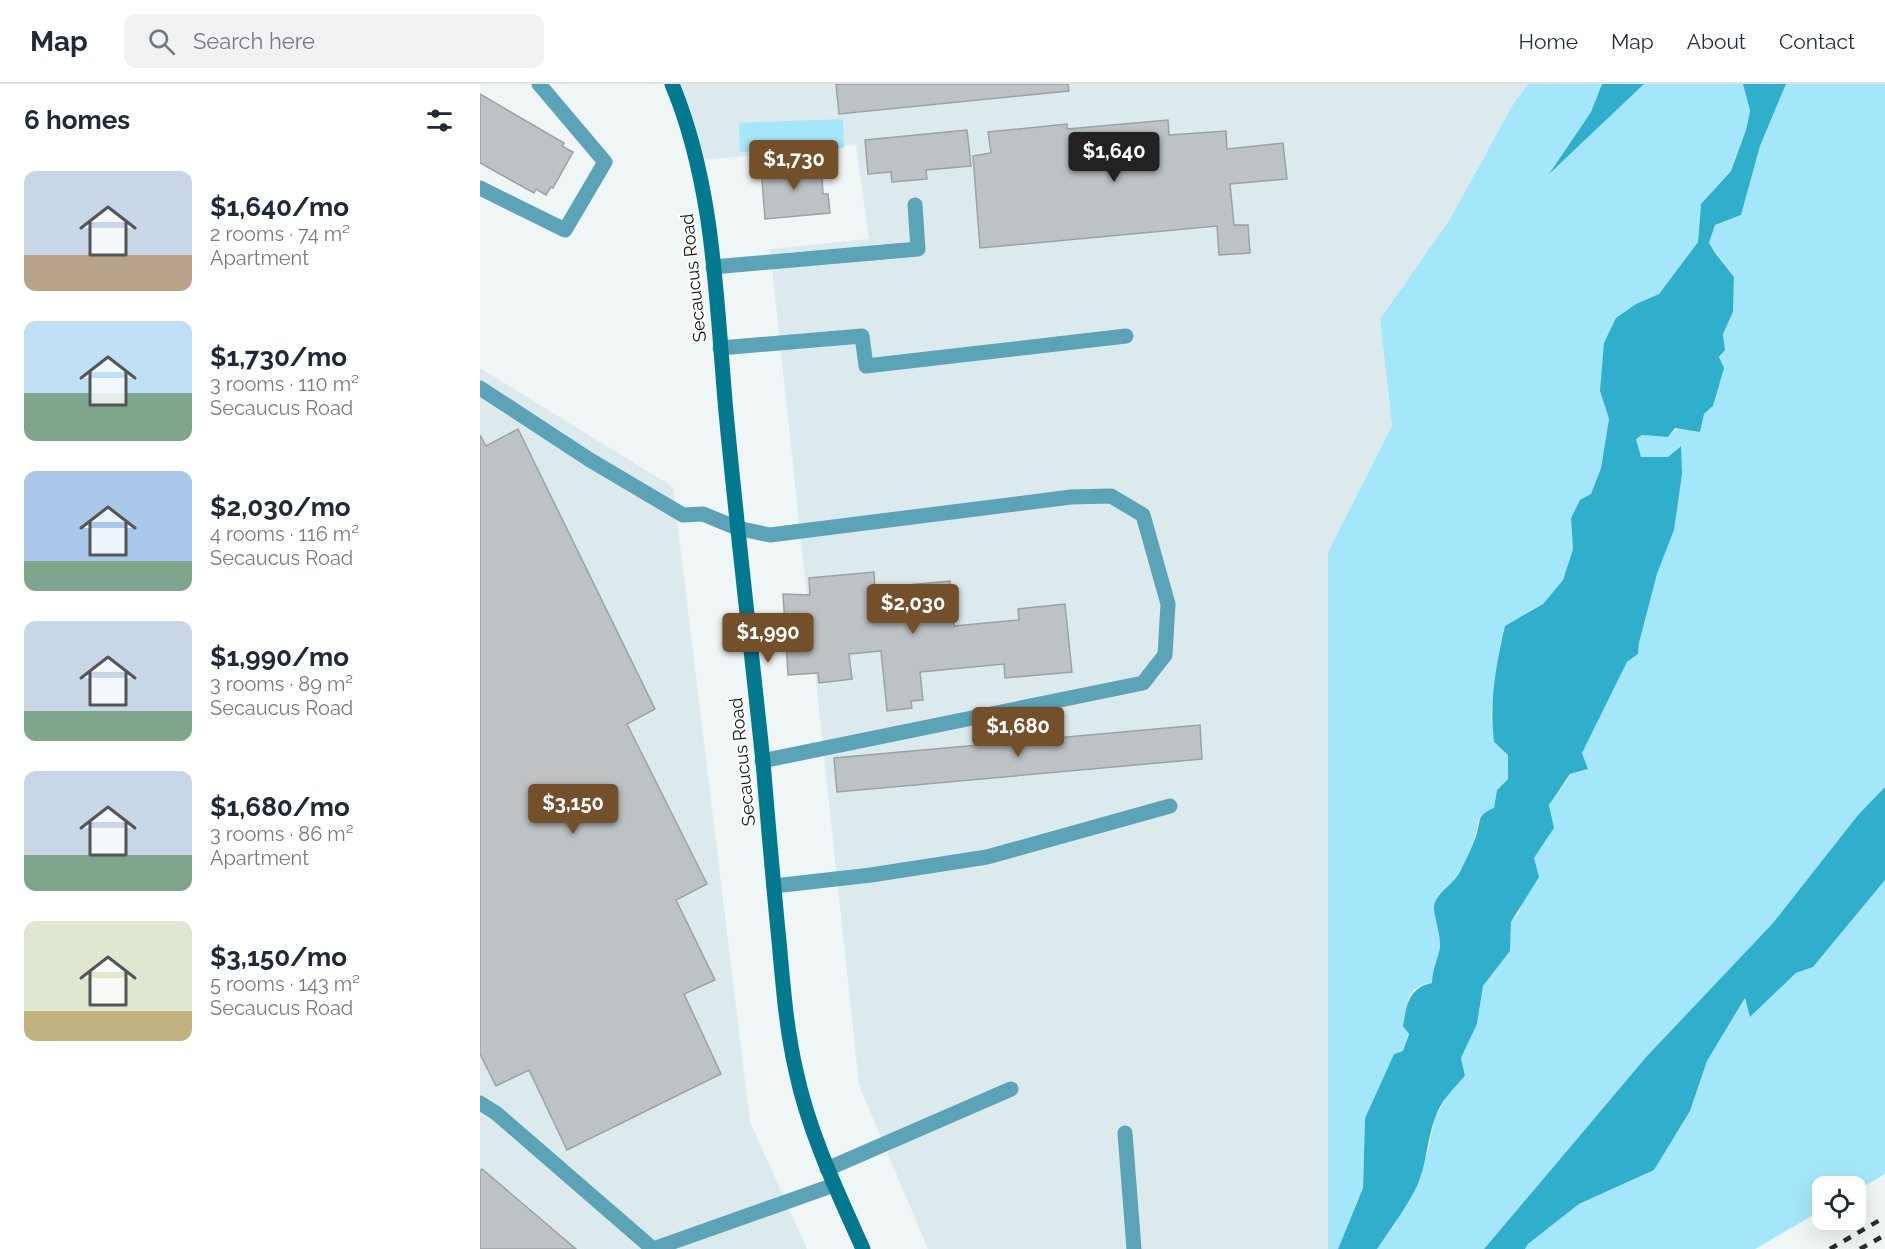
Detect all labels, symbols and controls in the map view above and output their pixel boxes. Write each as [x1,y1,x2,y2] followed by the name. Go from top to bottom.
[124,14,544,68] search box
[30,25,88,58] text: Map
[145,25,178,58] icon: search
[193,28,315,54] text: Search here
[1519,29,1578,54] text: Home
[1611,29,1654,54] text: Map
[1687,29,1746,54] text: About
[1779,29,1855,54] text: Contact
[423,104,456,137] icon: filters
[24,105,130,135] text: 6 homes
[1065,132,1163,183] pin: $1,640
[1082,139,1146,163] text: $1,640
[745,140,843,191] pin: $1,730
[763,147,825,171] text: $1,730
[210,192,349,222] text: $1,640/mo
[72,195,144,267] icon: home
[676,213,710,343] street label: Secaucus Road
[210,222,350,246] text: 2 rooms · 74 m²
[210,246,309,270] text: Apartment
[210,342,347,372] text: $1,730/mo
[72,345,144,417] icon: home
[210,372,359,396] text: 3 rooms · 110 m²
[210,396,353,420] text: Secaucus Road
[210,492,351,522] text: $2,030/mo
[72,495,144,567] icon: home
[210,522,359,546] text: 4 rooms · 116 m²
[210,546,353,570] text: Secaucus Road
[864,584,962,635] pin: $2,030
[881,591,945,615] text: $2,030
[719,613,817,664] pin: $1,990
[736,620,800,644] text: $1,990
[210,642,349,672] text: $1,990/mo
[72,645,144,717] icon: home
[210,672,353,696] text: 3 rooms · 89 m²
[210,696,353,720] text: Secaucus Road
[725,697,759,827] street label: Secaucus Road
[969,707,1067,758] pin: $1,680
[986,714,1050,738] text: $1,680
[524,784,622,835] pin: $3,150
[542,791,604,815] text: $3,150
[210,792,350,822] text: $1,680/mo
[72,795,144,867] icon: home
[210,822,353,846] text: 3 rooms · 86 m²
[210,846,309,870] text: Apartment
[210,942,347,972] text: $3,150/mo
[72,945,144,1017] icon: home
[210,972,360,996] text: 5 rooms · 143 m²
[210,996,353,1020] text: Secaucus Road
[1812,1176,1866,1230] map controls
[1812,1176,1866,1230] button: locate

